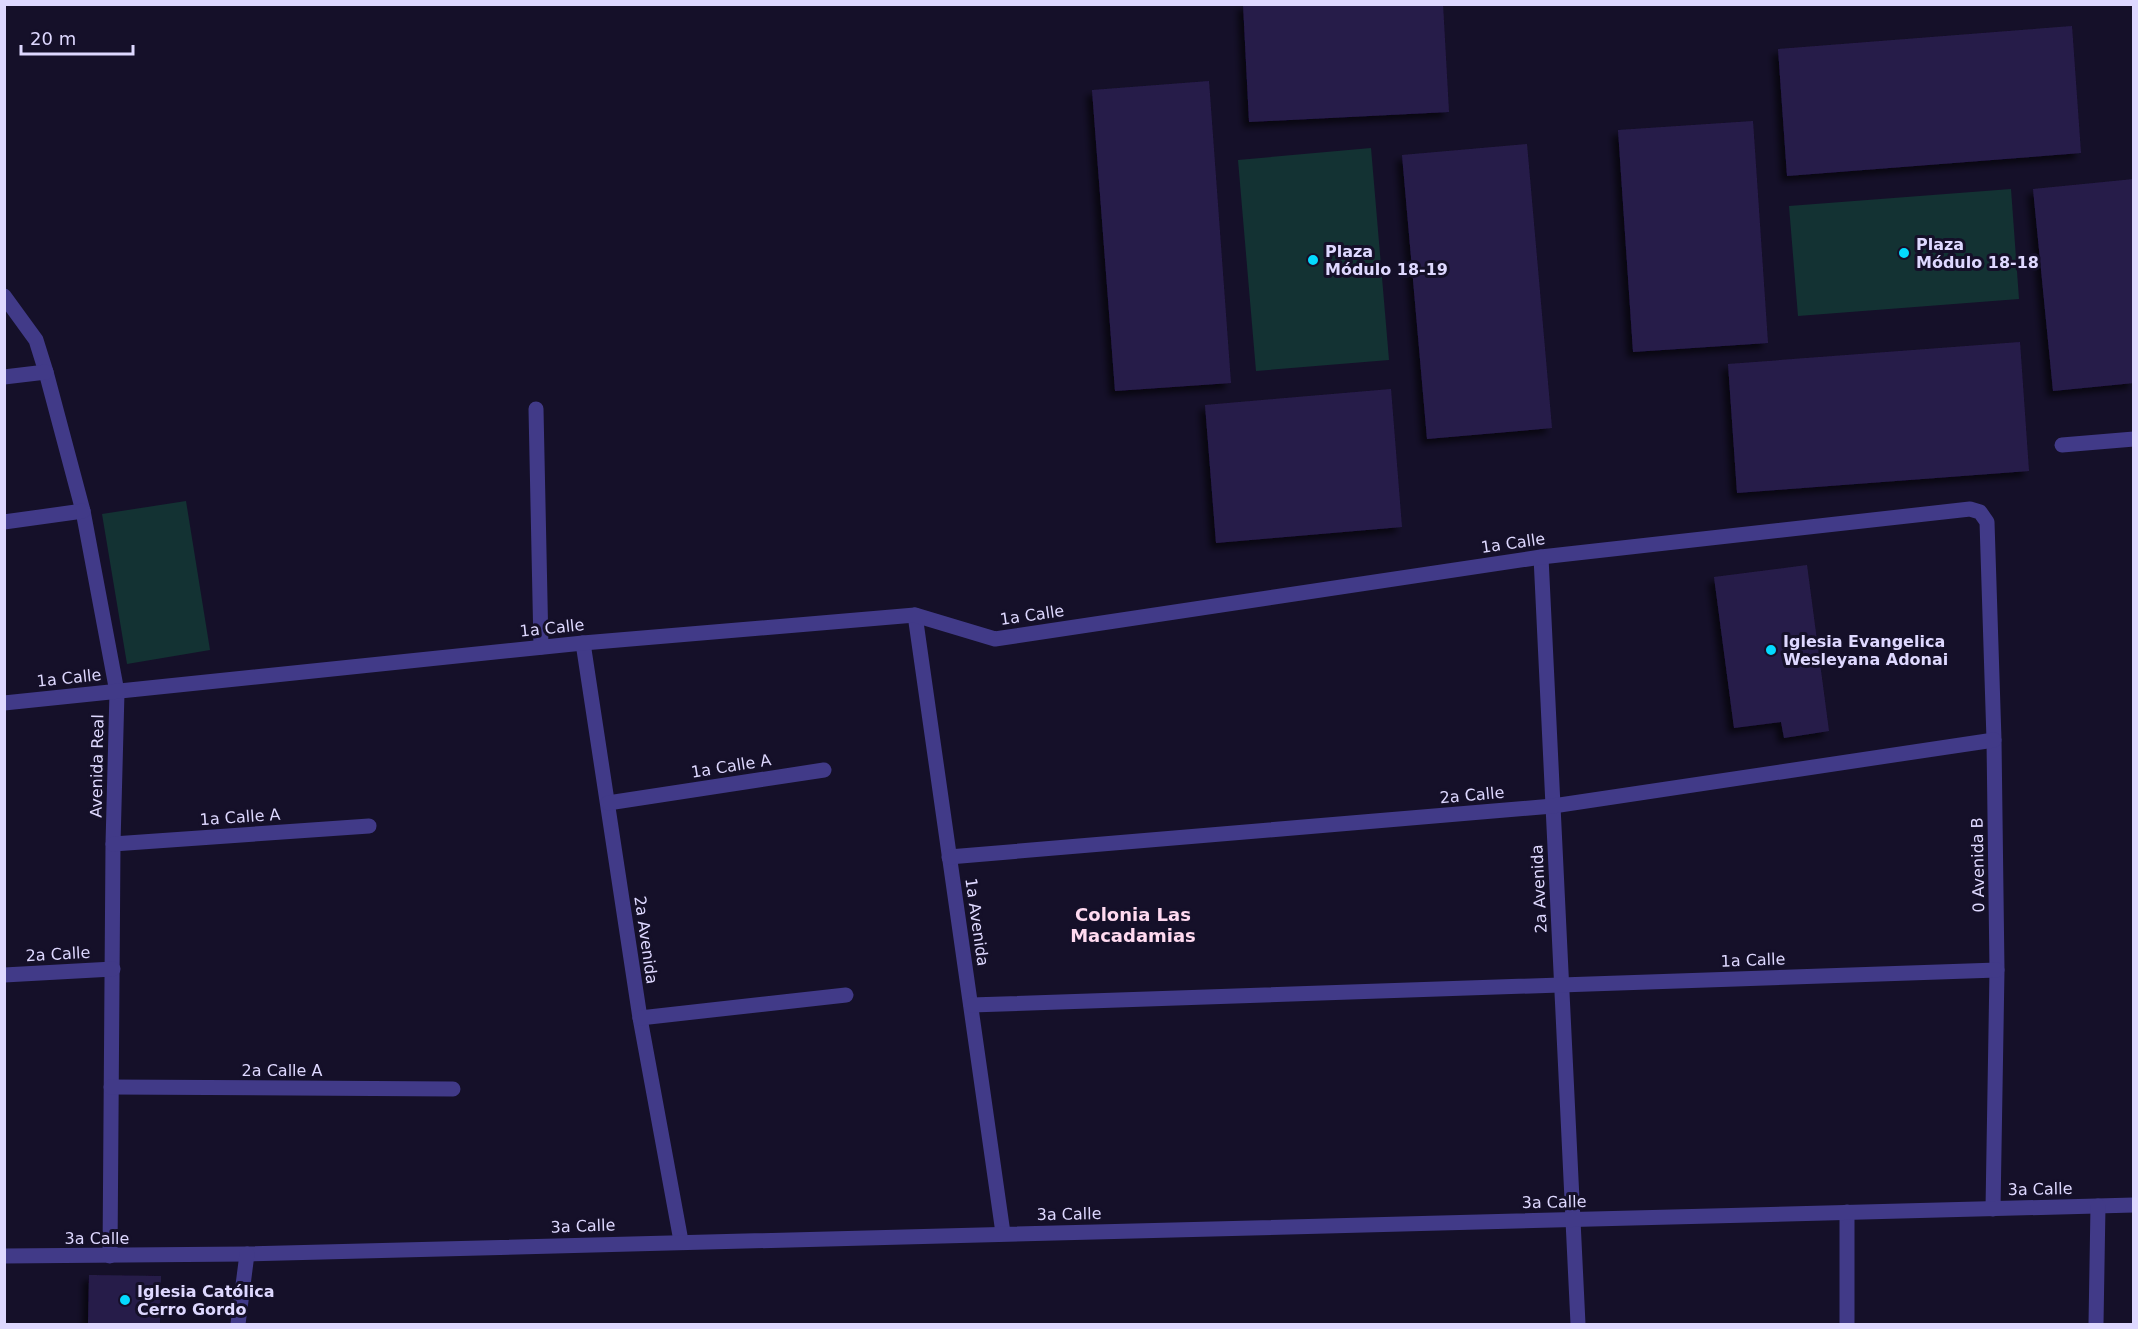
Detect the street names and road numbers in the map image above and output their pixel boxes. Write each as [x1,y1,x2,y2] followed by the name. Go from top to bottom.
[1480,529,1546,557] street label: 1a Calle
[999,601,1065,629] street label: 1a Calle
[519,615,585,641] street label: 1a Calle
[36,665,102,691] street label: 1a Calle
[87,714,107,818] street label: Avenida Real
[690,750,772,782] street label: 1a Calle A
[1439,783,1505,807] street label: 2a Calle
[199,805,281,829] street label: 1a Calle A
[1968,817,1988,913] street label: 0 Avenida B
[1527,844,1551,934] street label: 2a Avenida
[961,877,993,967] street label: 1a Avenida
[630,895,662,985] street label: 2a Avenida
[25,943,91,965] street label: 2a Calle
[1720,949,1786,971] street label: 1a Calle
[242,1061,322,1080] street label: 2a Calle A
[2007,1179,2073,1199] street label: 3a Calle
[1521,1192,1587,1212] street label: 3a Calle
[1036,1204,1102,1224] street label: 3a Calle
[550,1215,616,1237] street label: 3a Calle
[65,1229,129,1248] street label: 3a Calle

